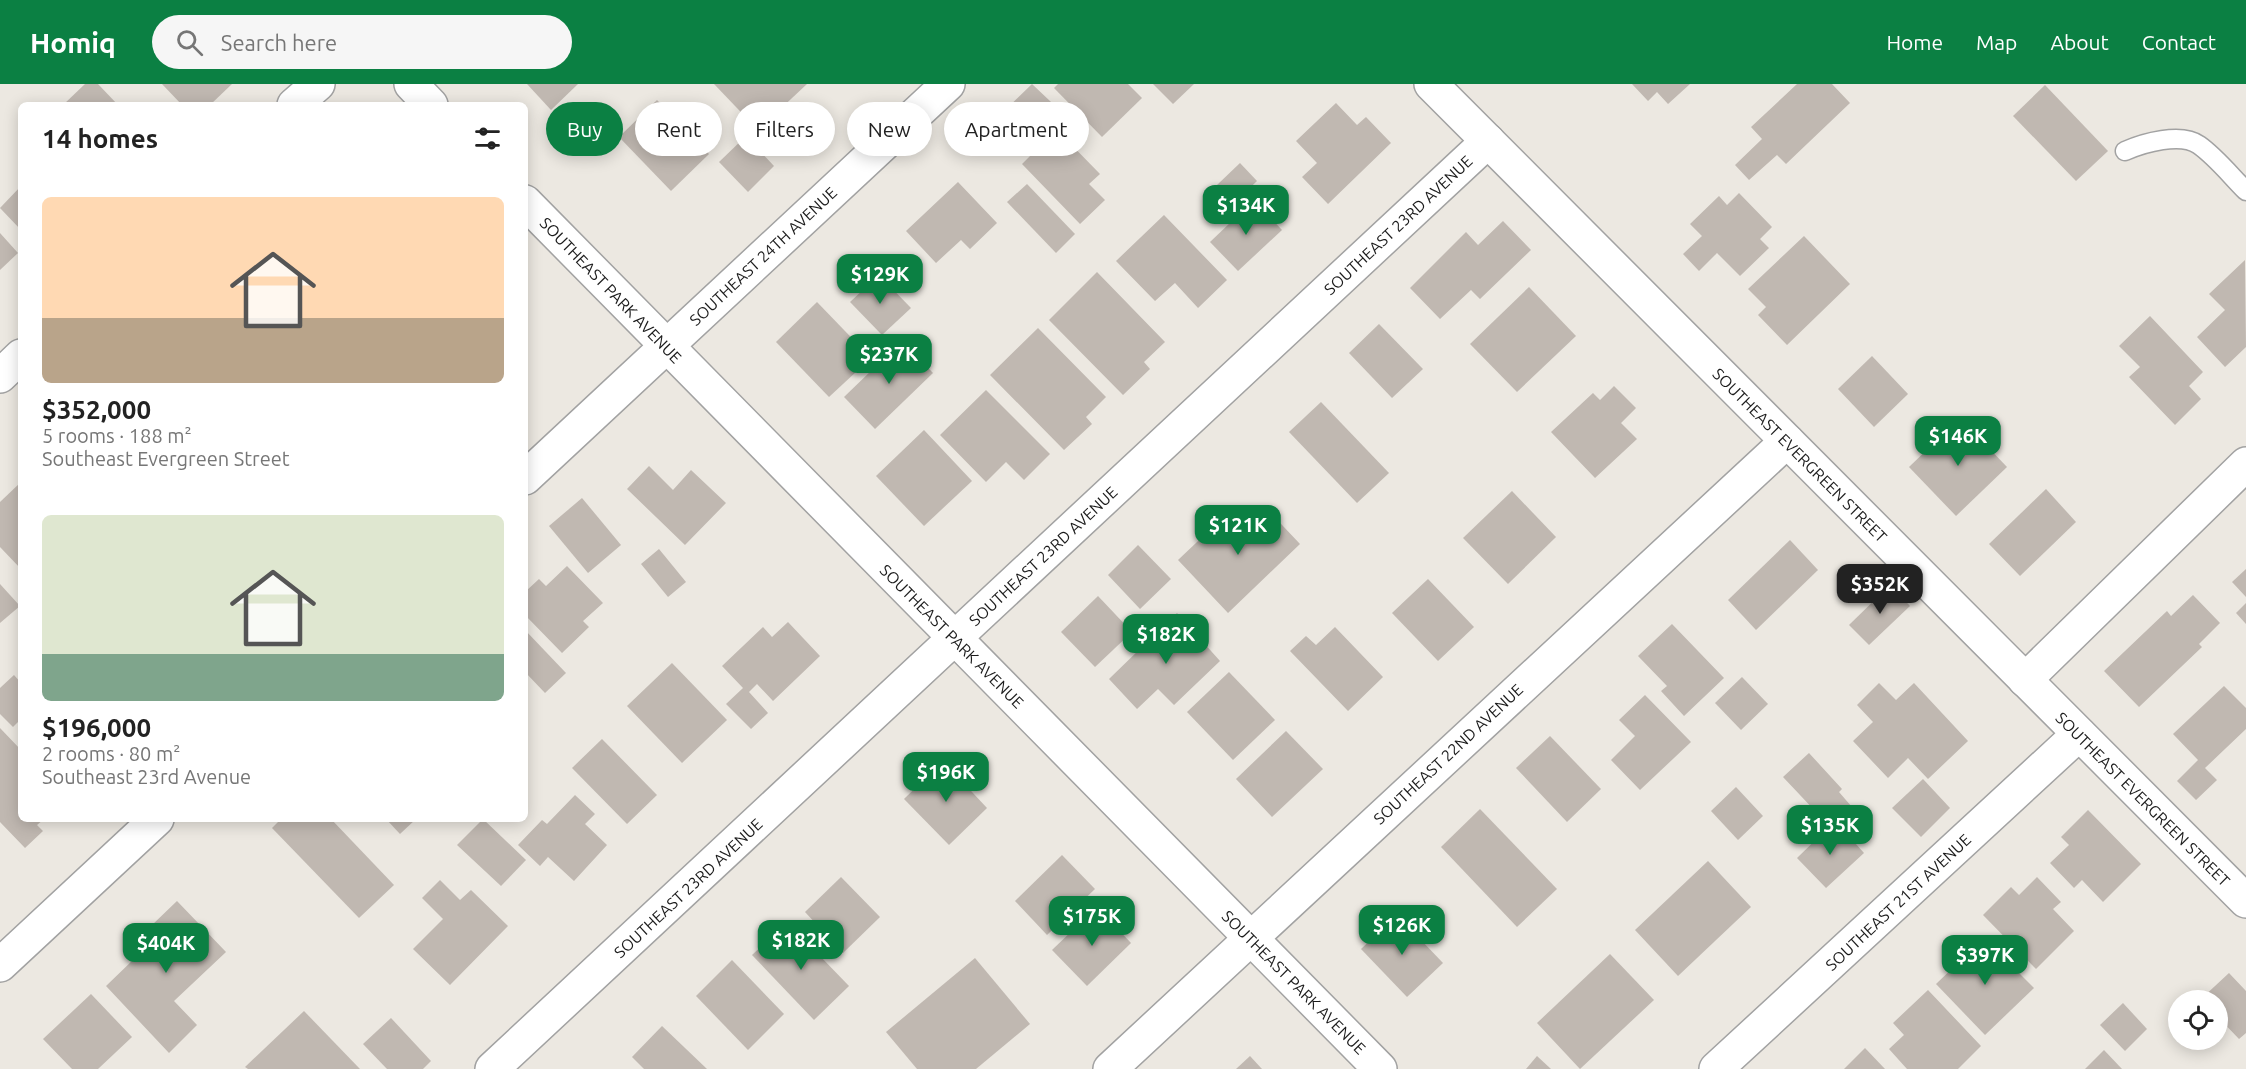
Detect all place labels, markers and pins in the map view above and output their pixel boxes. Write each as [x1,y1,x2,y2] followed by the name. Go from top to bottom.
[1204,185,1288,236] pin: $134K
[838,254,922,305] pin: $129K
[847,334,931,385] pin: $237K
[1916,416,2000,467] pin: $146K
[1196,505,1280,556] pin: $121K
[1838,564,1922,615] pin: $352K
[1124,614,1208,665] pin: $182K
[904,752,988,803] pin: $196K
[1788,805,1872,856] pin: $135K
[1050,896,1134,947] pin: $175K
[1360,905,1444,956] pin: $126K
[759,920,843,971] pin: $182K
[124,923,208,974] pin: $404K
[1943,935,2027,986] pin: $397K

